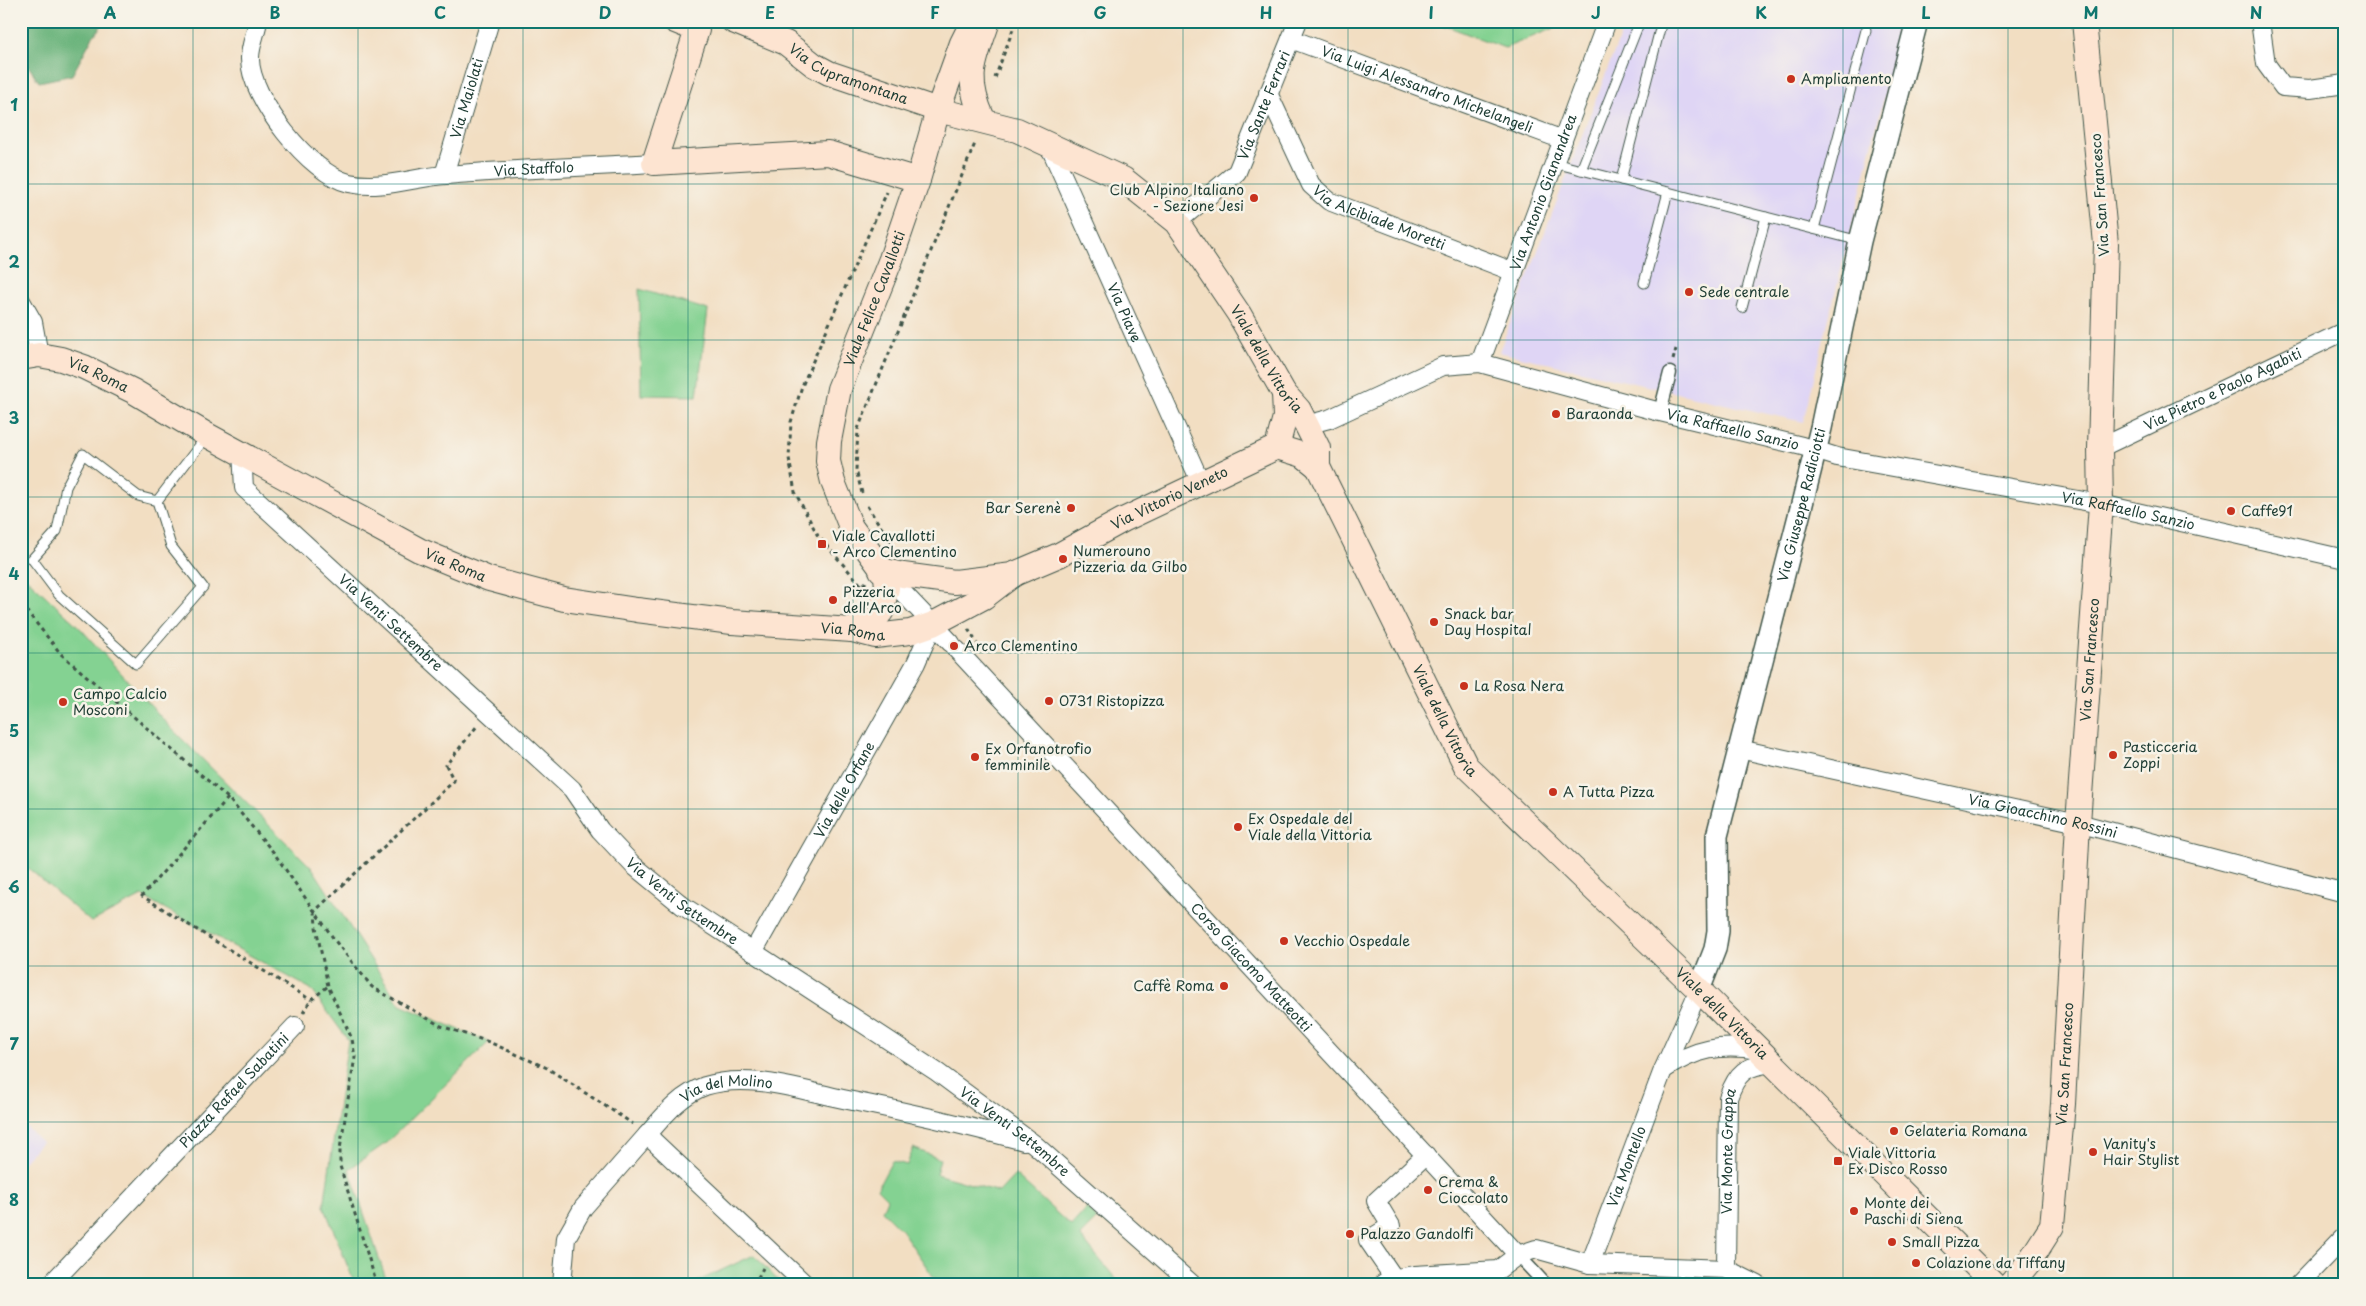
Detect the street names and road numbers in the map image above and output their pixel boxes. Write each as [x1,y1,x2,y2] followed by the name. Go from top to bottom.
[784,38,911,109] street label: Via Cupramontana
[1318,40,1536,138] street label: Via Luigi Alessandro Michelangeli
[1232,47,1295,163] street label: Via Sante Ferrari
[444,55,488,141] street label: Via Maiolati
[1504,110,1582,274] street label: Via Antonio Gianandrea
[2085,132,2114,257] street label: Via San Francesco
[493,156,574,181] street label: Via Staffolo
[1308,180,1449,255] street label: Via Alcibiade Moretti
[838,228,910,369] street label: Viale Felice Cavallotti
[1102,279,1147,346] street label: Via Piave
[1226,300,1308,417] street label: Viale della Vittoria
[2140,342,2305,436] street label: Via Pietro e Paolo Agabiti
[65,351,133,398] street label: Via Roma
[1664,403,1801,455] street label: Via Raffaello Sanzio
[1772,426,1831,584] street label: Via Giuseppe Radiciotti
[1107,461,1231,535] street label: Via Vittorio Veneto
[2060,486,2197,535] street label: Via Raffaello Sanzio
[421,542,490,587] street label: Via Roma
[334,569,448,676] street label: Via Venti Settembre
[2074,597,2104,722] street label: Via San Francesco
[820,617,886,646] street label: Via Roma
[1407,661,1482,781] street label: Viale della Vittoria
[808,738,880,842] street label: Via delle Orfane
[1966,788,2120,843] street label: Via Gioacchino Rossini
[621,853,743,950] street label: Via Venti Settembre
[1186,898,1317,1036] street label: Corso Giacomo Matteotti
[1671,962,1774,1064] street label: Viale della Vittoria
[2050,1002,2078,1127] street label: Via San Francesco
[174,1028,293,1152] street label: Piazza Rafael Sabatini
[675,1070,774,1107] street label: Via del Molino
[955,1081,1075,1181] street label: Via Venti Settembre
[1716,1083,1741,1214] street label: Via Monte Grappa
[1601,1123,1651,1210] street label: Via Montello

